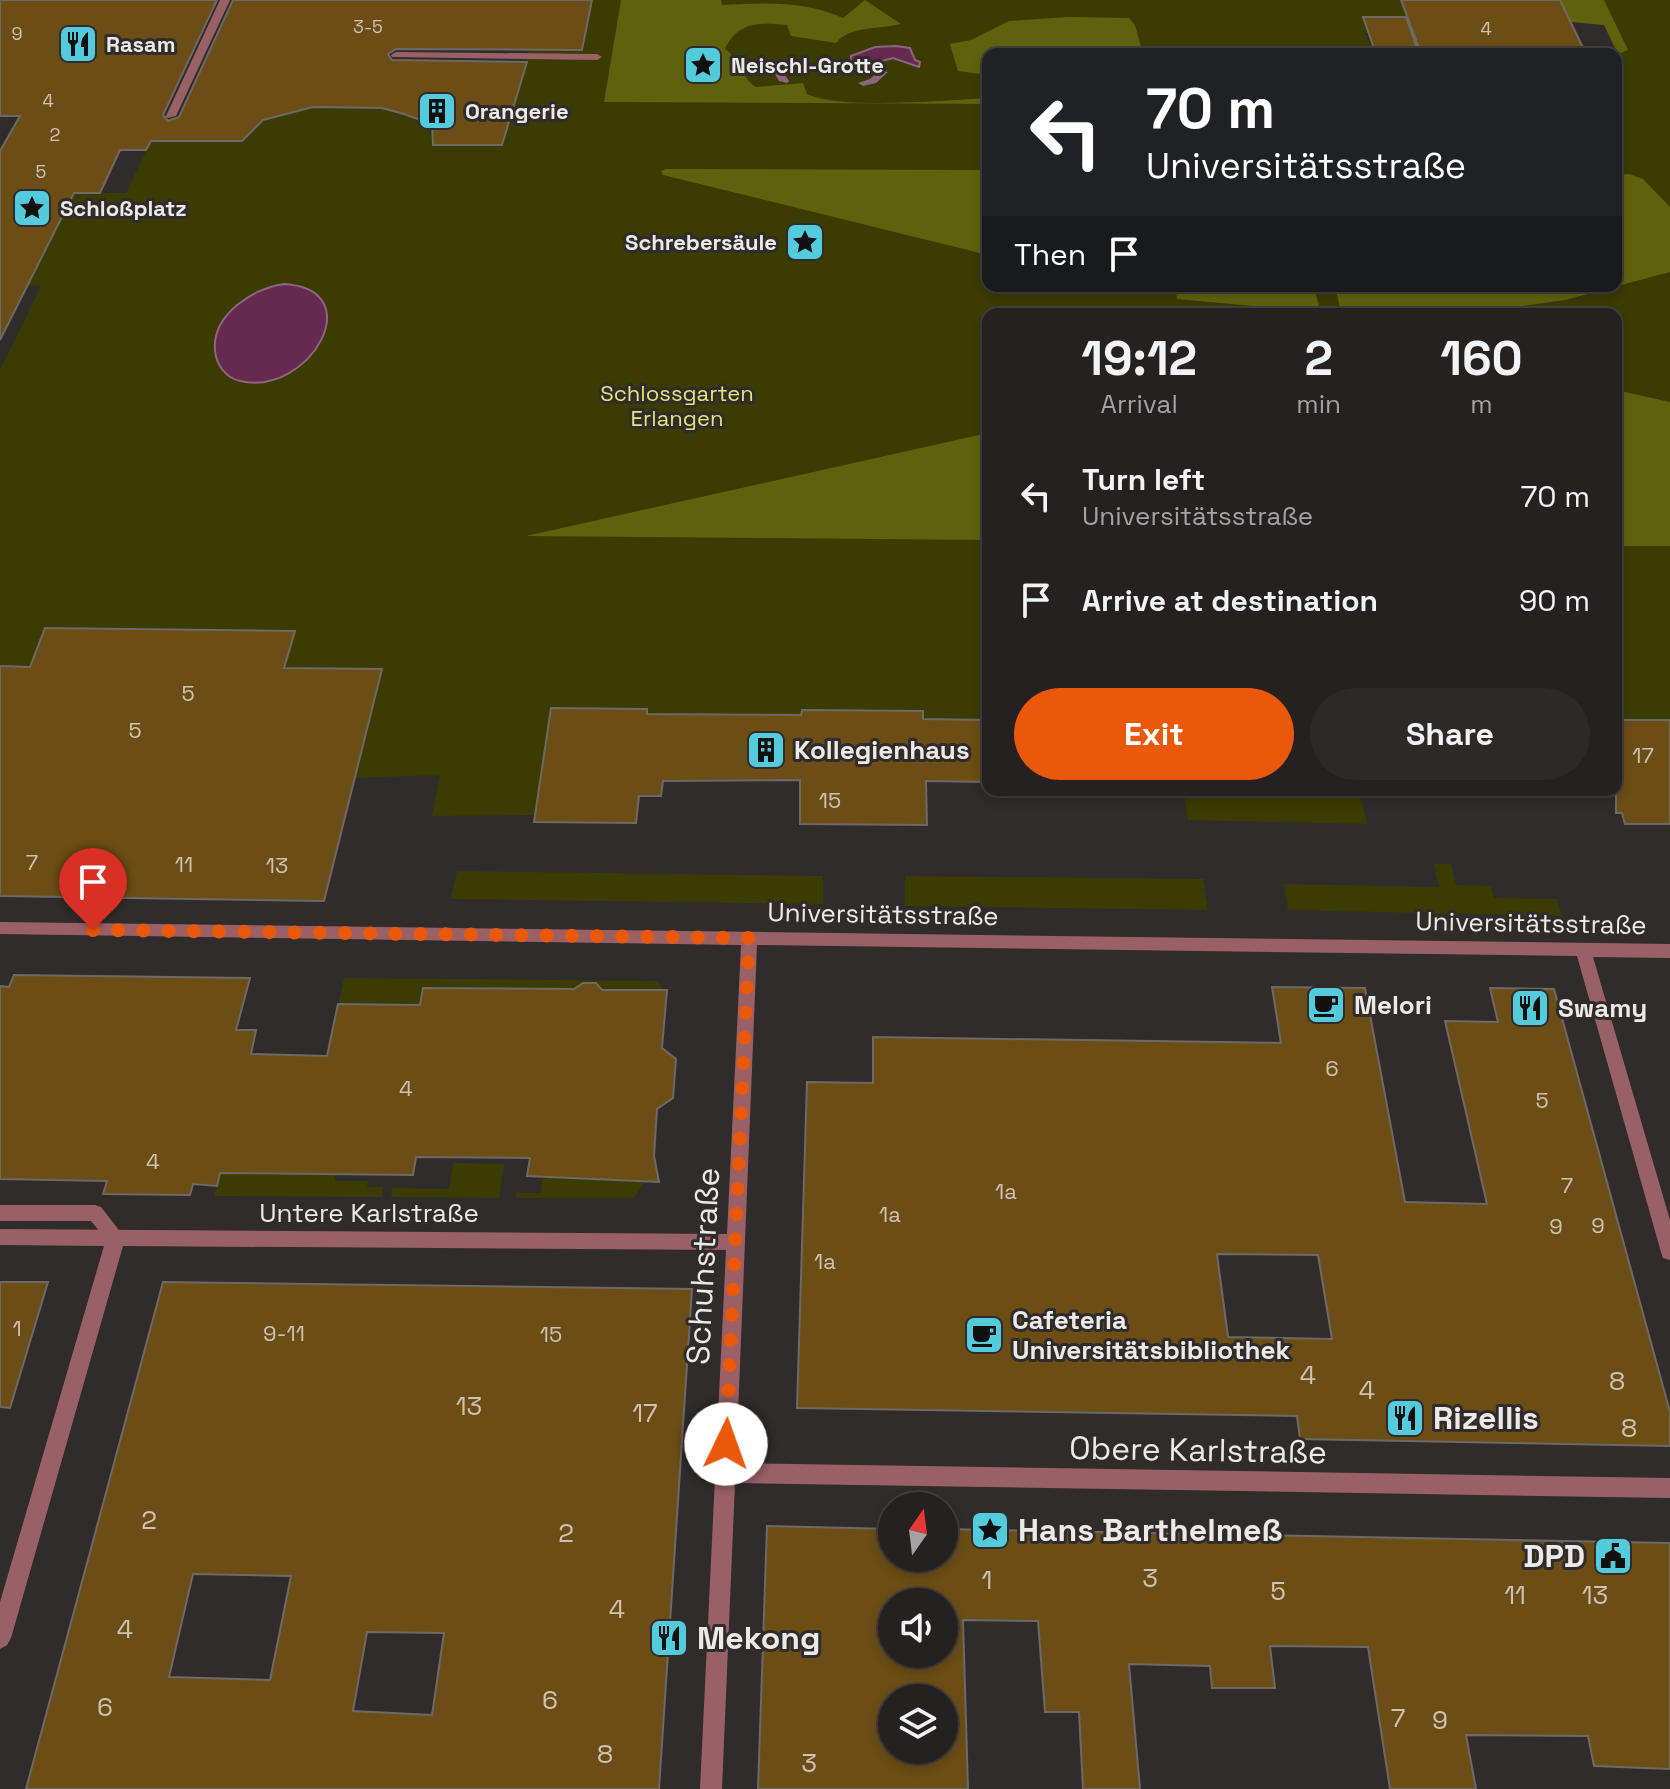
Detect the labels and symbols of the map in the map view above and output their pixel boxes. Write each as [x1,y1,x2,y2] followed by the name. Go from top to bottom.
[353,15,383,38] house number: 3-5
[1480,17,1492,40] house number: 4
[11,22,23,45] house number: 9
[57,23,99,65] restaurant icon: Rasam
[106,30,175,58] place label: Rasam
[682,44,724,86] place icon: Neischl-Grotte
[731,51,884,79] place label: Neischl-Grotte
[42,89,54,112] house number: 4
[416,90,458,132] building icon: Orangerie
[465,97,569,125] place label: Orangerie
[50,123,60,146] house number: 2
[36,160,46,183] house number: 5
[11,187,53,229] place icon: Schloßplatz
[60,194,187,222] place label: Schloßplatz
[784,221,826,263] place icon: Schrebersäule
[625,228,777,256] place label: Schrebersäule
[600,379,754,432] park label: Schlossgarten Erlangen
[181,679,195,707] house number: 5
[128,716,142,744] house number: 5
[745,729,787,771] building icon: Kollegienhaus
[794,733,970,767] place label: Kollegienhaus
[1632,741,1654,769] house number: 17
[819,786,841,814] house number: 15
[26,848,38,876] house number: 7
[59,848,127,930] pin
[175,850,193,878] house number: 11
[266,851,288,879] house number: 13
[767,895,999,933] street label: Universitätsstraße
[1415,904,1647,942] street label: Universitätsstraße
[1305,984,1347,1026] cafe icon: Melori
[1509,987,1551,1029] restaurant icon: Swamy
[1354,988,1432,1022] place label: Melori
[1558,991,1647,1025] place label: Swamy
[1325,1054,1339,1082] house number: 6
[399,1074,413,1102] house number: 4
[1535,1086,1549,1114] house number: 5
[146,1147,160,1175] house number: 4
[678,1166,728,1366] street label: Schuhstraße
[1561,1171,1573,1199] house number: 7
[995,1177,1017,1205] house number: 1a
[259,1196,479,1230] street label: Untere Karlstraße
[879,1200,901,1228] house number: 1a
[1591,1211,1605,1239] house number: 9
[1549,1212,1563,1240] house number: 9
[814,1247,836,1275] house number: 1a
[1012,1303,1291,1367] place label: Cafeteria Universitätsbibliothek
[12,1314,22,1342] house number: 1
[963,1314,1005,1356] cafe icon: Cafeteria Universitätsbibliothek
[263,1319,305,1347] house number: 9-11
[540,1320,562,1348] house number: 15
[1300,1358,1316,1392] house number: 4
[1609,1364,1625,1398] house number: 8
[1359,1373,1375,1407] house number: 4
[456,1389,482,1423] house number: 13
[632,1396,658,1430] house number: 17
[1384,1397,1426,1439] restaurant icon: Rizellis
[1433,1398,1539,1438] place label: Rizellis
[684,1402,768,1486] position arrow
[1621,1411,1637,1445] house number: 8
[1069,1428,1327,1472] street label: Obere Karlstraße
[878,1492,958,1572] north arrow
[141,1503,157,1537] house number: 2
[969,1509,1011,1551] place icon: Hans Barthelmeß
[1018,1510,1283,1550] place label: Hans Barthelmeß
[558,1516,574,1550] house number: 2
[1592,1535,1634,1577] public building icon: DPD
[1523,1536,1585,1576] place label: DPD
[1142,1561,1158,1595] house number: 3
[982,1563,992,1597] house number: 1
[1270,1574,1286,1608] house number: 5
[1504,1578,1526,1612] house number: 11
[1582,1578,1608,1612] house number: 13
[609,1592,625,1626] house number: 4
[117,1612,133,1646] house number: 4
[648,1617,690,1659] restaurant icon: Mekong
[697,1618,821,1658] place label: Mekong
[542,1683,558,1717] house number: 6
[97,1690,113,1724] house number: 6
[1391,1701,1405,1735] house number: 7
[1432,1703,1448,1737] house number: 9
[597,1737,613,1771] house number: 8
[801,1746,817,1780] house number: 3

